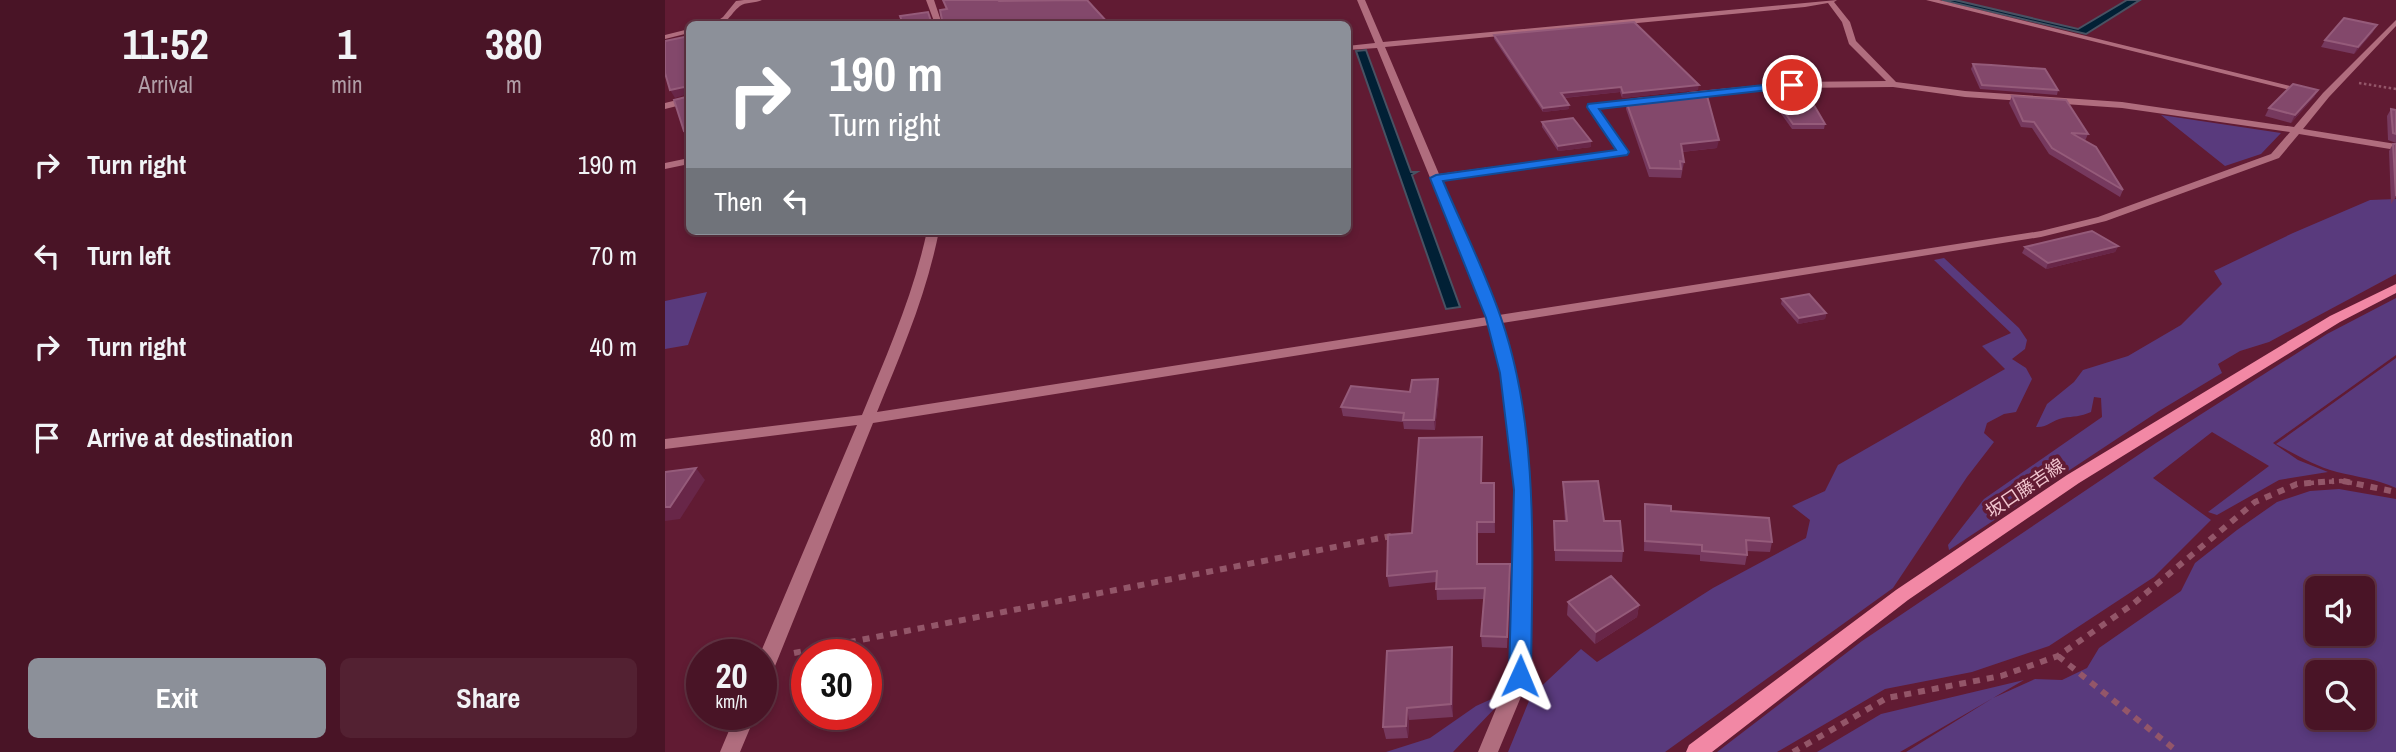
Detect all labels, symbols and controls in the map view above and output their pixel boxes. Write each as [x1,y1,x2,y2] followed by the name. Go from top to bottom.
[122,16,209,72] text: 11:52
[337,16,356,72] text: 1
[485,16,543,72] text: 380
[829,40,943,106] text: 190 m
[714,49,805,140] icon: right
[1762,55,1822,115] pin
[1773,66,1811,104] icon: arrive
[138,69,193,100] text: Arrival
[331,69,363,100] text: min
[506,69,522,100] text: m
[829,103,941,146] text: Turn right
[28,146,66,184] icon: right
[87,147,186,182] text: Turn right
[578,147,637,182] text: 190 m
[777,182,815,220] icon: left
[714,184,763,219] text: Then
[28,237,66,275] icon: left
[87,238,171,273] text: Turn left
[590,238,637,273] text: 70 m
[28,328,66,366] icon: right
[87,329,186,364] text: Turn right
[590,329,637,364] text: 40 m
[28,419,66,457] icon: arrive
[87,420,293,455] text: Arrive at destination
[590,420,637,455] text: 80 m
[1981,452,2069,524] street label: 坂口藤吉線
[2305,576,2375,730] map controls
[2305,576,2375,646] button: sound
[791,639,882,730] speed limit sign: 30
[1483,639,1557,713] position arrow
[716,652,747,699] text: 20
[28,658,326,738] button: Exit
[340,658,637,738] button: Share
[2305,660,2375,730] button: search
[716,689,748,714] text: km/h

